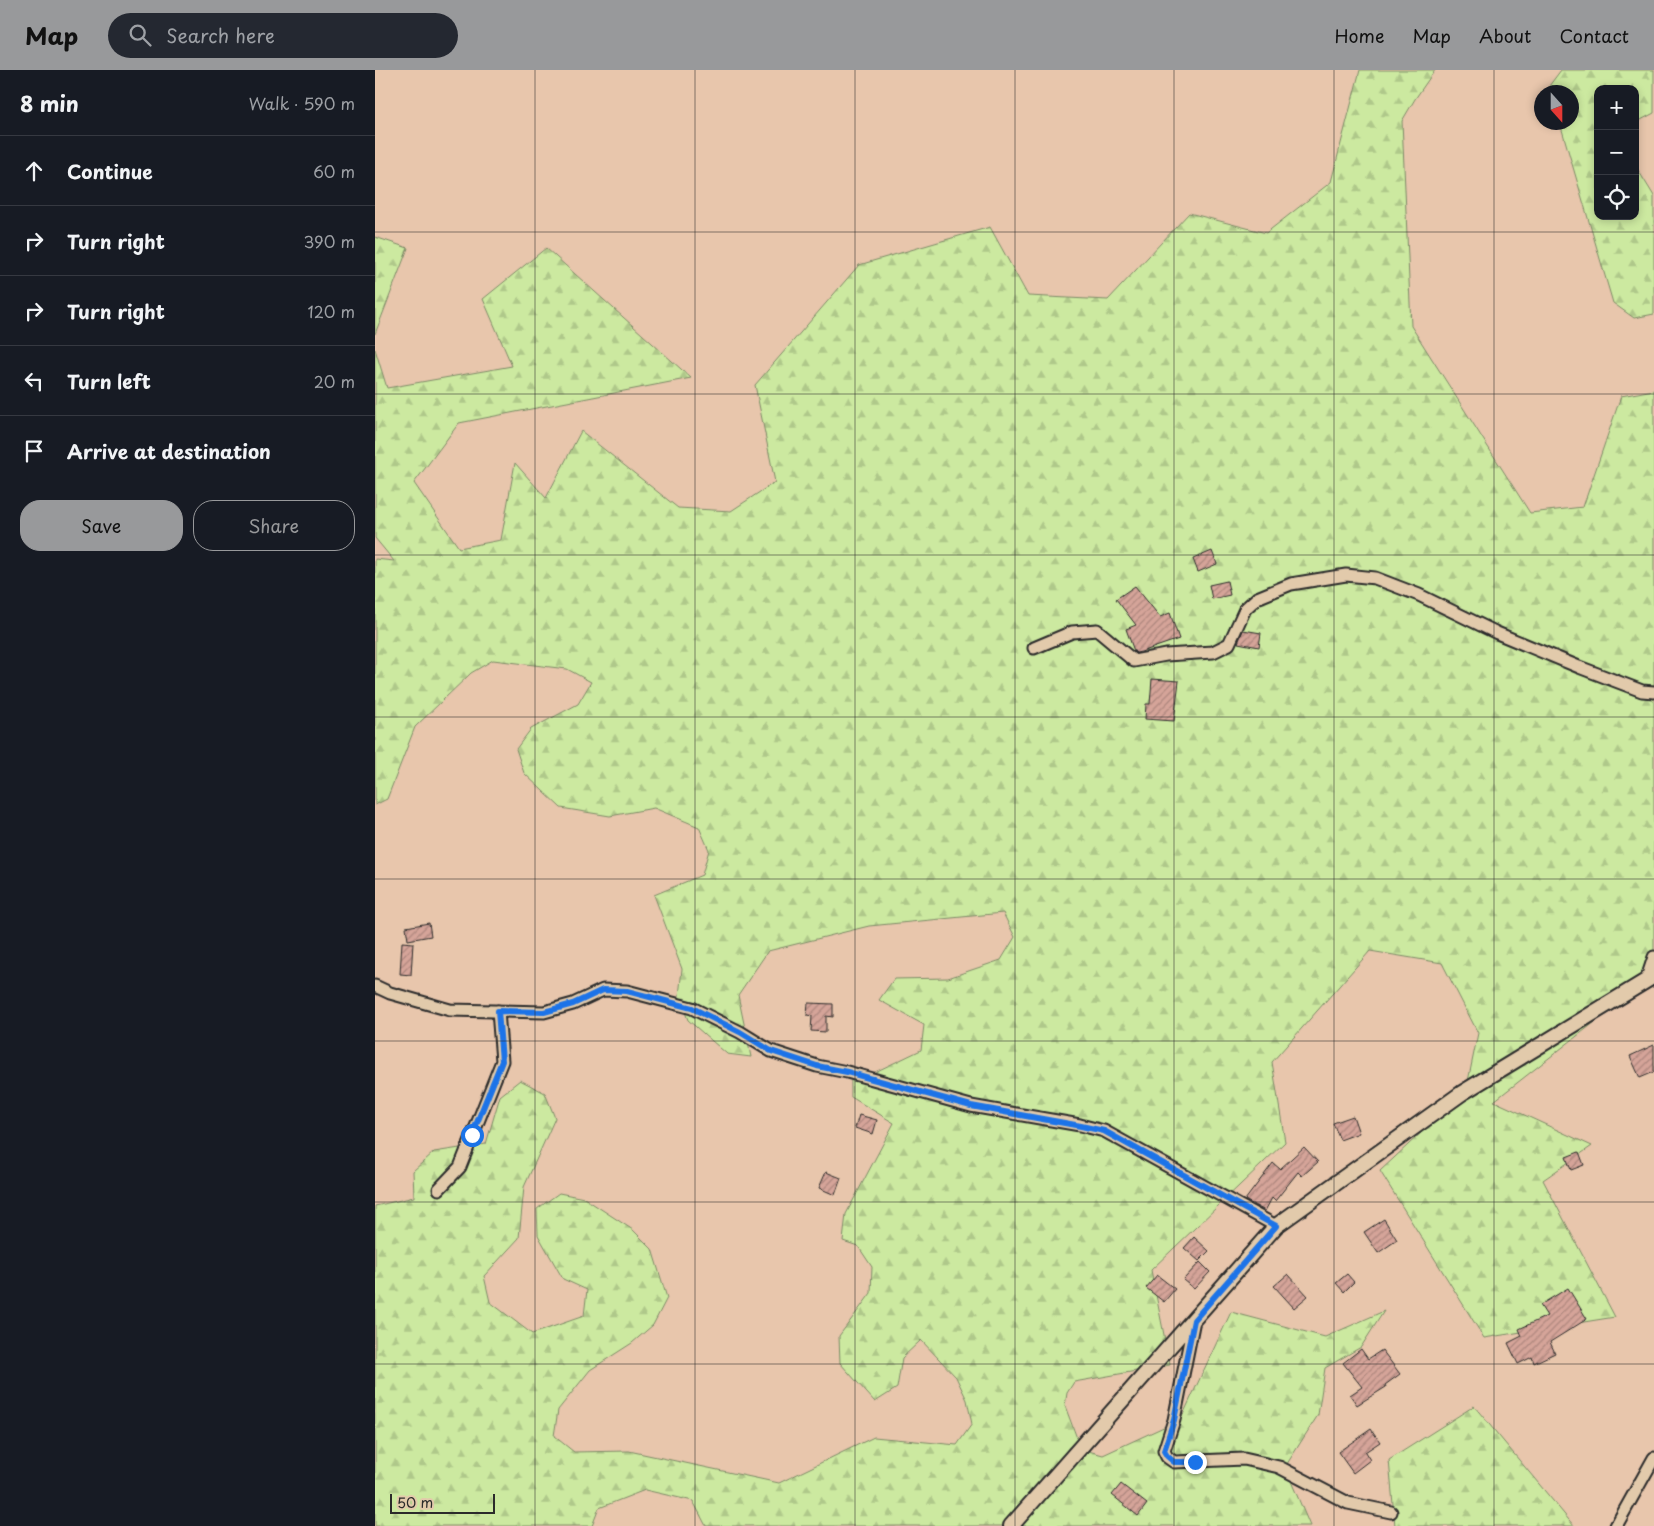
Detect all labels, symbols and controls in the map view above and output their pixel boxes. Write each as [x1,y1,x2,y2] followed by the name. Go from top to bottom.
[108,13,458,58] search box
[25,17,78,53] text: Map
[126,21,154,49] icon: search
[166,21,275,49] text: Search here
[1334,22,1384,49] text: Home
[1412,22,1451,49] text: Map
[1479,22,1531,49] text: About
[1559,22,1629,49] text: Contact
[1534,85,1579,130] north arrow
[1594,85,1639,220] map controls
[1594,85,1639,130] button: +
[20,87,79,119] text: 8 min
[249,91,355,115] text: Walk · 590 m
[1594,130,1639,175] button: −
[20,157,48,185] icon: ahead
[67,157,153,185] text: Continue
[313,159,355,183] text: 60 m
[1594,175,1639,220] button: locate
[20,227,48,255] icon: right
[67,227,165,255] text: Turn right
[304,229,355,253] text: 390 m
[20,297,48,325] icon: right
[67,297,165,325] text: Turn right
[308,299,355,323] text: 120 m
[20,367,48,395] icon: left
[67,367,151,395] text: Turn left
[314,369,355,393] text: 20 m
[20,437,48,465] icon: arrive
[67,437,271,465] text: Arrive at destination
[20,500,183,551] button: Save
[193,500,355,551] button: Share
[461,1124,484,1147] route start
[1184,1451,1207,1474] route end
[390,1491,495,1514] scale bar
[397,1492,433,1513] text: 50 m

